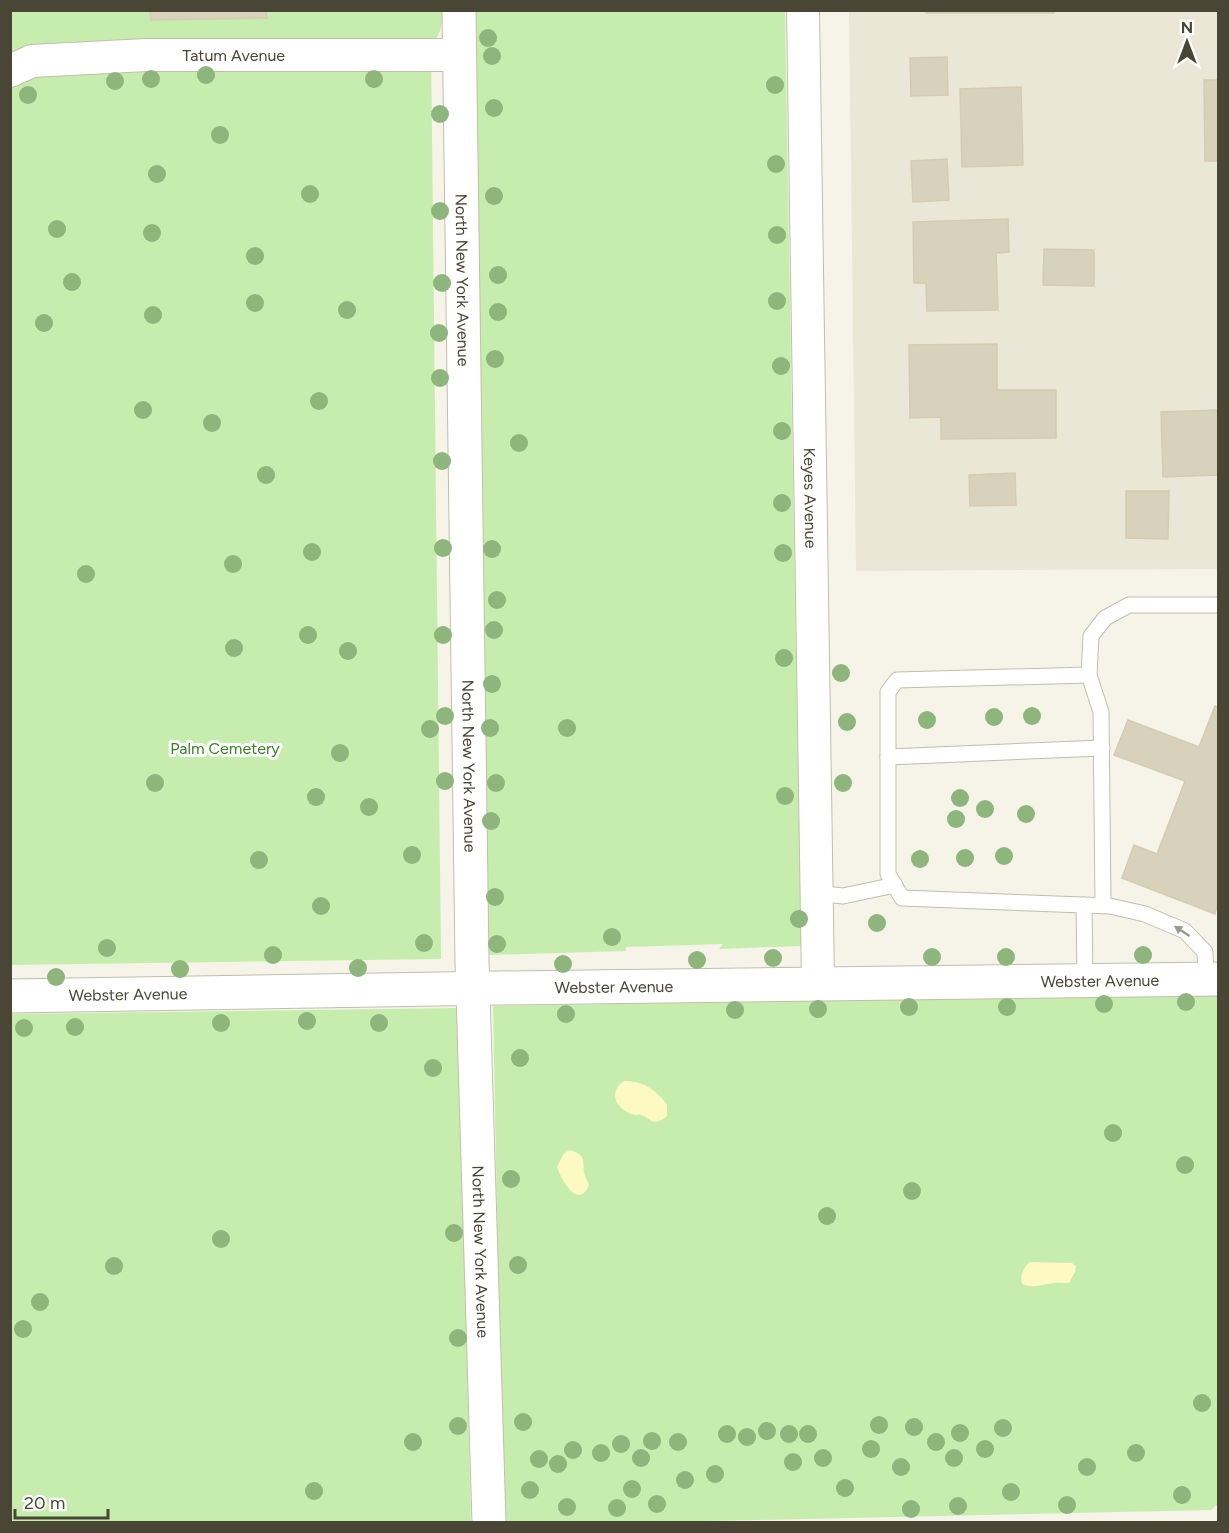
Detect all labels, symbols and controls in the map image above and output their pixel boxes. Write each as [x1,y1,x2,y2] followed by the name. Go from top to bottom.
[1157,12,1217,72] north arrow
[1181,18,1193,37] text: N
[182,46,285,65] street label: Tatum Avenue
[452,193,473,367] street label: North New York Avenue
[800,447,821,549] street label: Keyes Avenue
[459,679,480,853] street label: North New York Avenue
[170,739,280,758] park label: Palm Cemetery
[1174,926,1190,937] one-way arrow
[1040,970,1160,991] street label: Webster Avenue
[554,976,674,997] street label: Webster Avenue
[69,984,188,1005] street label: Webster Avenue
[469,1165,493,1339] street label: North New York Avenue
[15,1482,108,1520] scale bar
[24,1492,65,1514] text: 20 m

